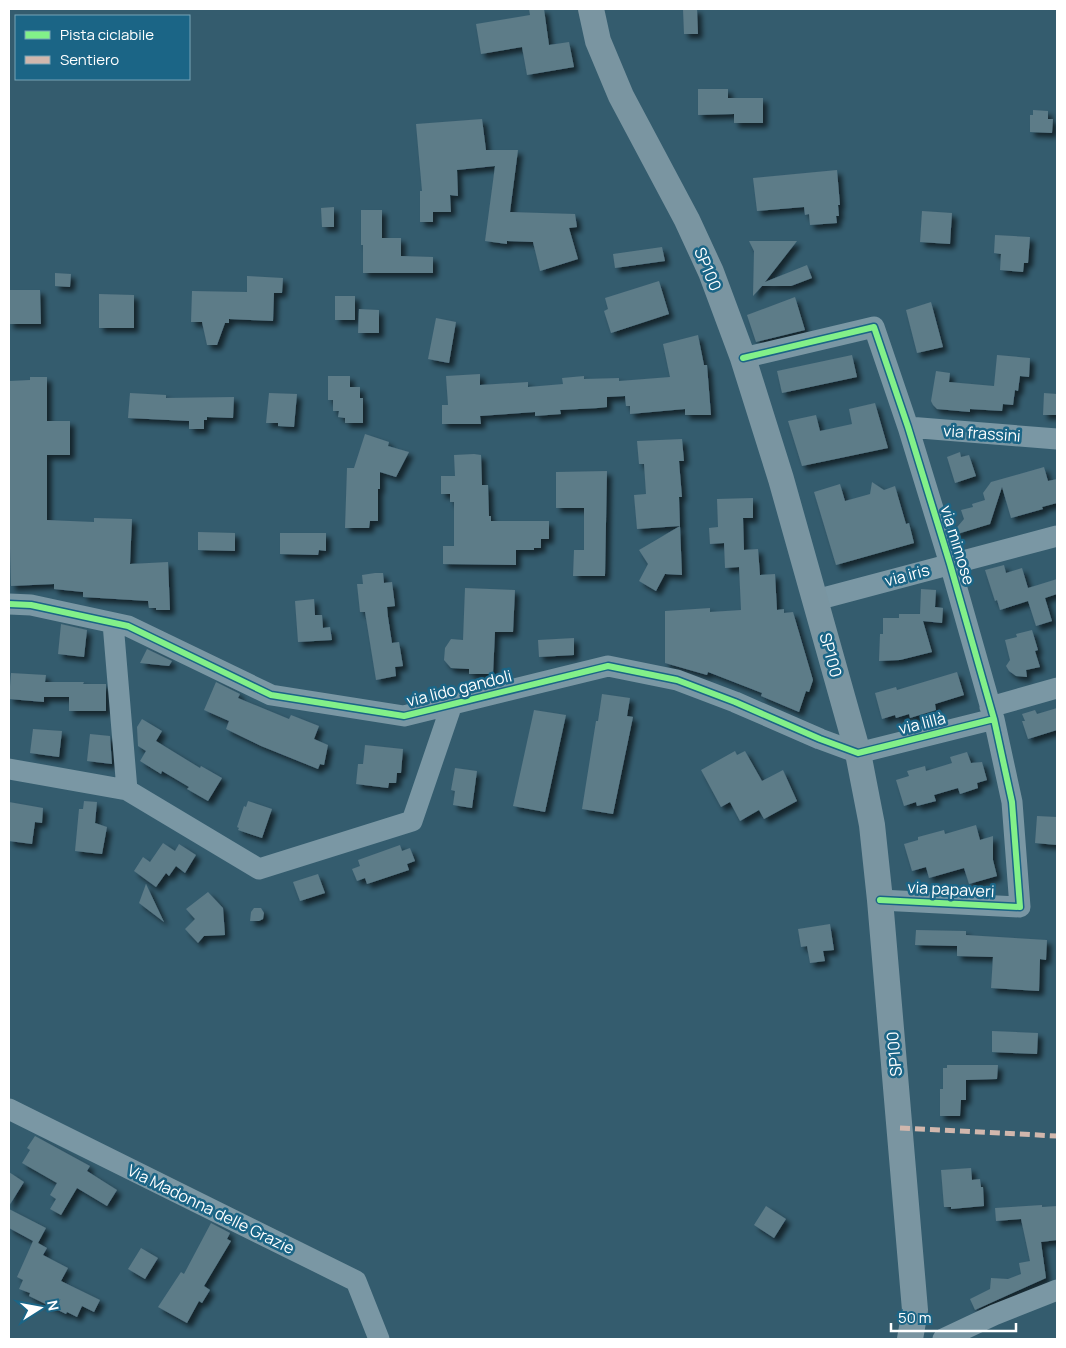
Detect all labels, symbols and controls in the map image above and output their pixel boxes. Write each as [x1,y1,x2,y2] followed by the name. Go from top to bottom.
[15,15,190,80] legend
[60,24,154,45] text: Pista ciclabile
[60,49,119,70] text: Sentiero
[689,244,727,294] street label: SP100
[942,419,1022,447] street label: via frassini
[936,503,980,587] street label: via mimose
[882,558,932,592] street label: via iris
[815,630,847,680] street label: SP100
[404,664,514,712] street label: via lido gandoli
[896,707,948,739] street label: via lillà
[907,876,995,902] street label: via papaveri
[881,1030,907,1078] street label: SP100
[124,1159,298,1259] street label: Via Madonna delle Grazie
[15,1283,65,1333] north arrow
[43,1299,64,1312] text: N
[891,1300,1016,1332] scale bar
[898,1307,932,1328] text: 50 m

